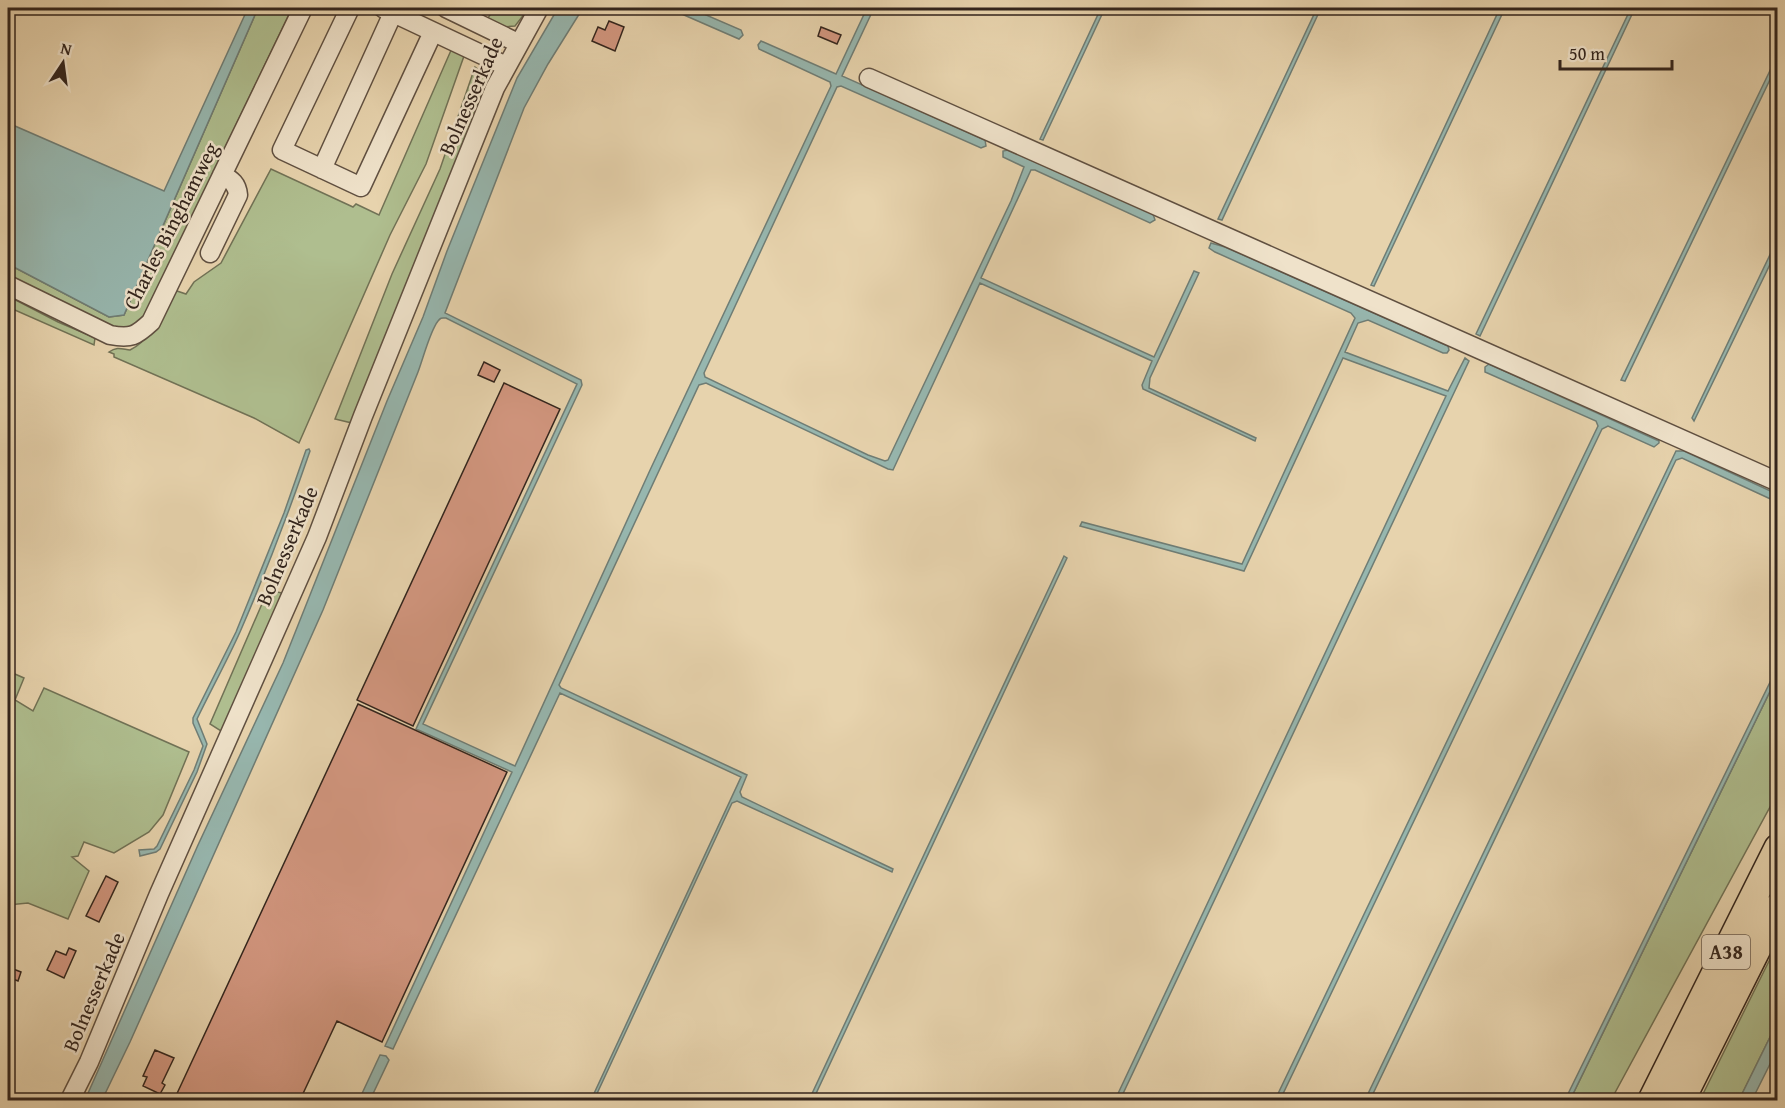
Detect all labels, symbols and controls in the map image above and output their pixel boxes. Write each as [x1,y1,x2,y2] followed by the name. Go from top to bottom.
[431,31,511,160] street label: Bolnesserkade
[33,33,93,93] north arrow
[1560,33,1672,71] scale bar
[58,35,75,61] text: N
[1569,40,1605,67] text: 50 m
[115,136,226,315] street label: Charles Binghamweg
[247,481,326,610] street label: Bolnesserkade
[54,927,133,1056] street label: Bolnesserkade
[1702,935,1750,969] road number: A38

